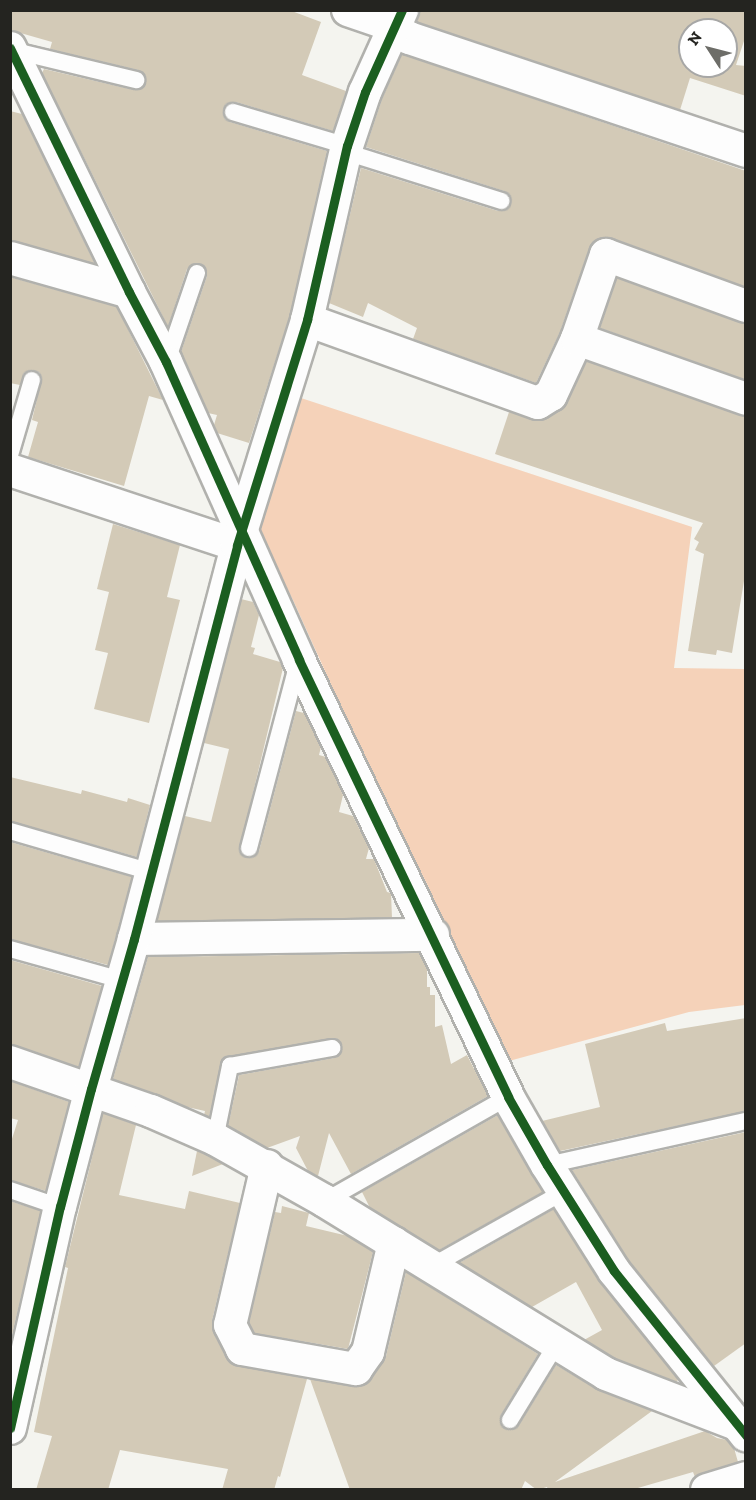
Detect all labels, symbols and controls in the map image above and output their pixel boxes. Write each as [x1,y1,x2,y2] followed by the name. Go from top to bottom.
[678,18,738,78] north arrow
[683,28,706,49] text: N

